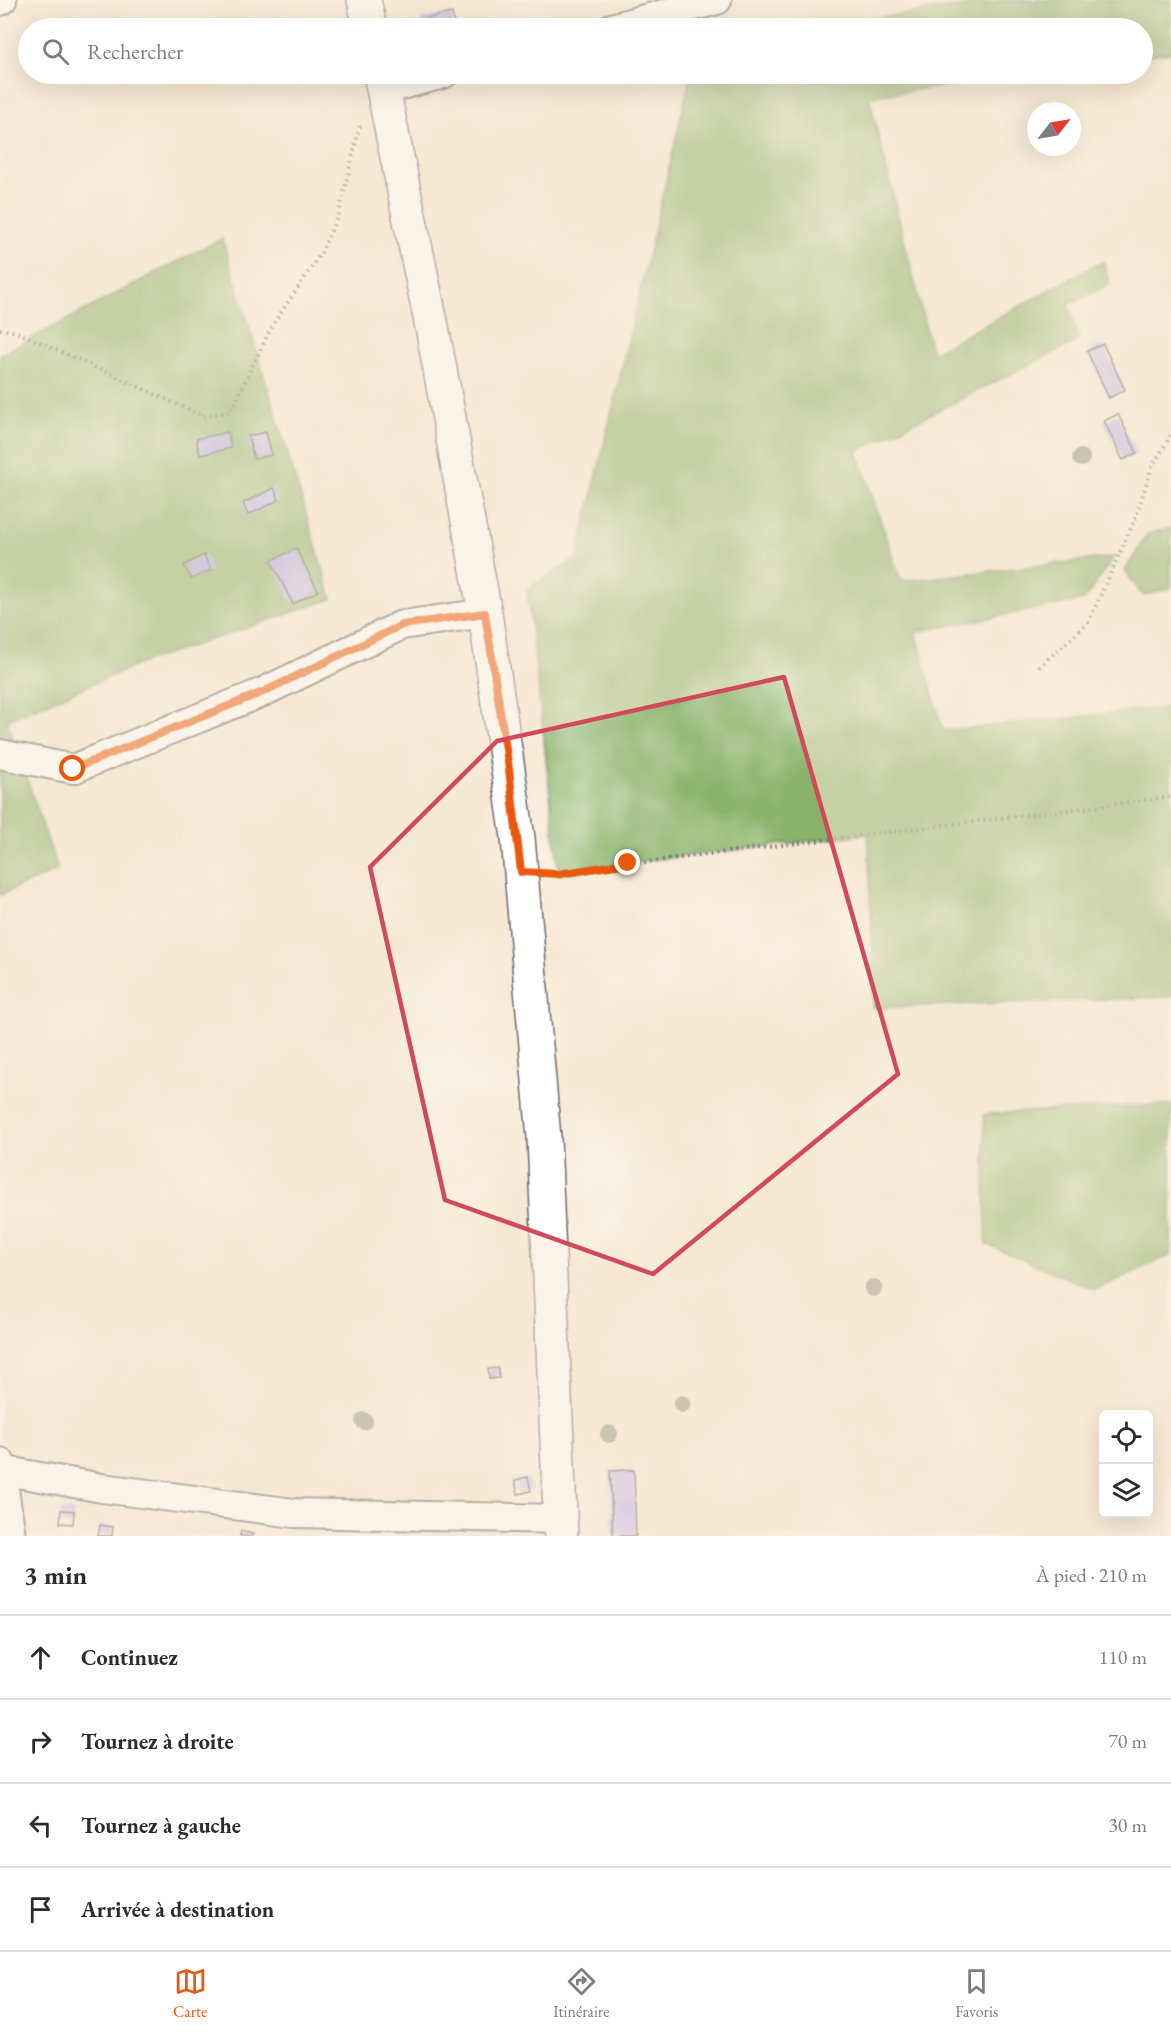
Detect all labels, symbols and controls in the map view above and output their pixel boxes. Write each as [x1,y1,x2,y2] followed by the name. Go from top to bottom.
[18,18,1153,84] search box
[39,35,72,68] icon: search
[87,37,183,66] text: Rechercher
[1027,102,1081,156] north arrow
[59,755,85,781] route start
[614,849,640,875] route end
[1099,1410,1153,1518] map controls
[1099,1410,1153,1464] button: locate
[1099,1464,1153,1518] button: layers
[24,1558,87,1592] text: 3 min
[1036,1562,1147,1588] text: À pied · 210 m
[24,1641,57,1674] icon: ahead
[81,1643,178,1672] text: Continuez
[1099,1644,1147,1670] text: 110 m
[24,1725,57,1758] icon: right
[81,1727,234,1756] text: Tournez à droite
[1108,1728,1147,1754] text: 70 m
[24,1809,57,1842] icon: left
[81,1811,241,1840] text: Tournez à gauche
[1108,1812,1147,1838] text: 30 m
[24,1893,57,1926] icon: arrive
[81,1895,274,1924] text: Arrivée à destination
[173,1965,207,2022] tab: Carte
[553,1965,609,2022] tab: Itinéraire
[955,1965,998,2022] tab: Favoris

